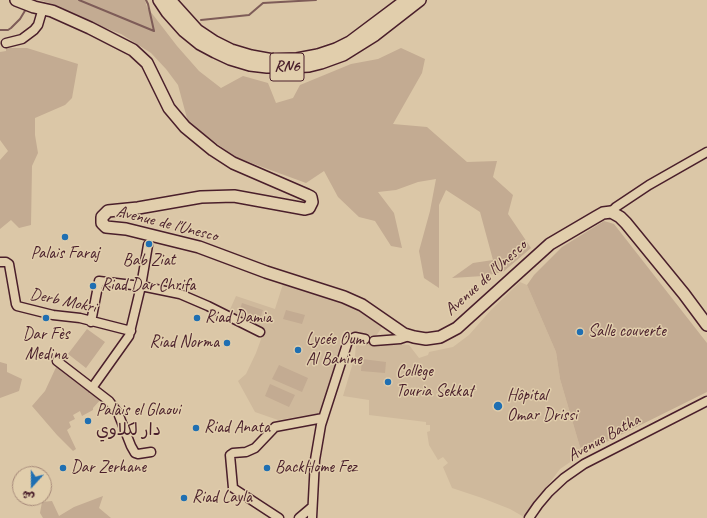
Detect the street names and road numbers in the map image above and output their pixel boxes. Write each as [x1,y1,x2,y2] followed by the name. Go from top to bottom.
[270,53,304,81] road number: RN6
[114,202,220,246] street label: Avenue de l'Unesco
[441,236,531,320] street label: Avenue de l'Unesco
[28,284,98,318] street label: Derb Mokri
[564,410,644,466] street label: Avenue Batha

